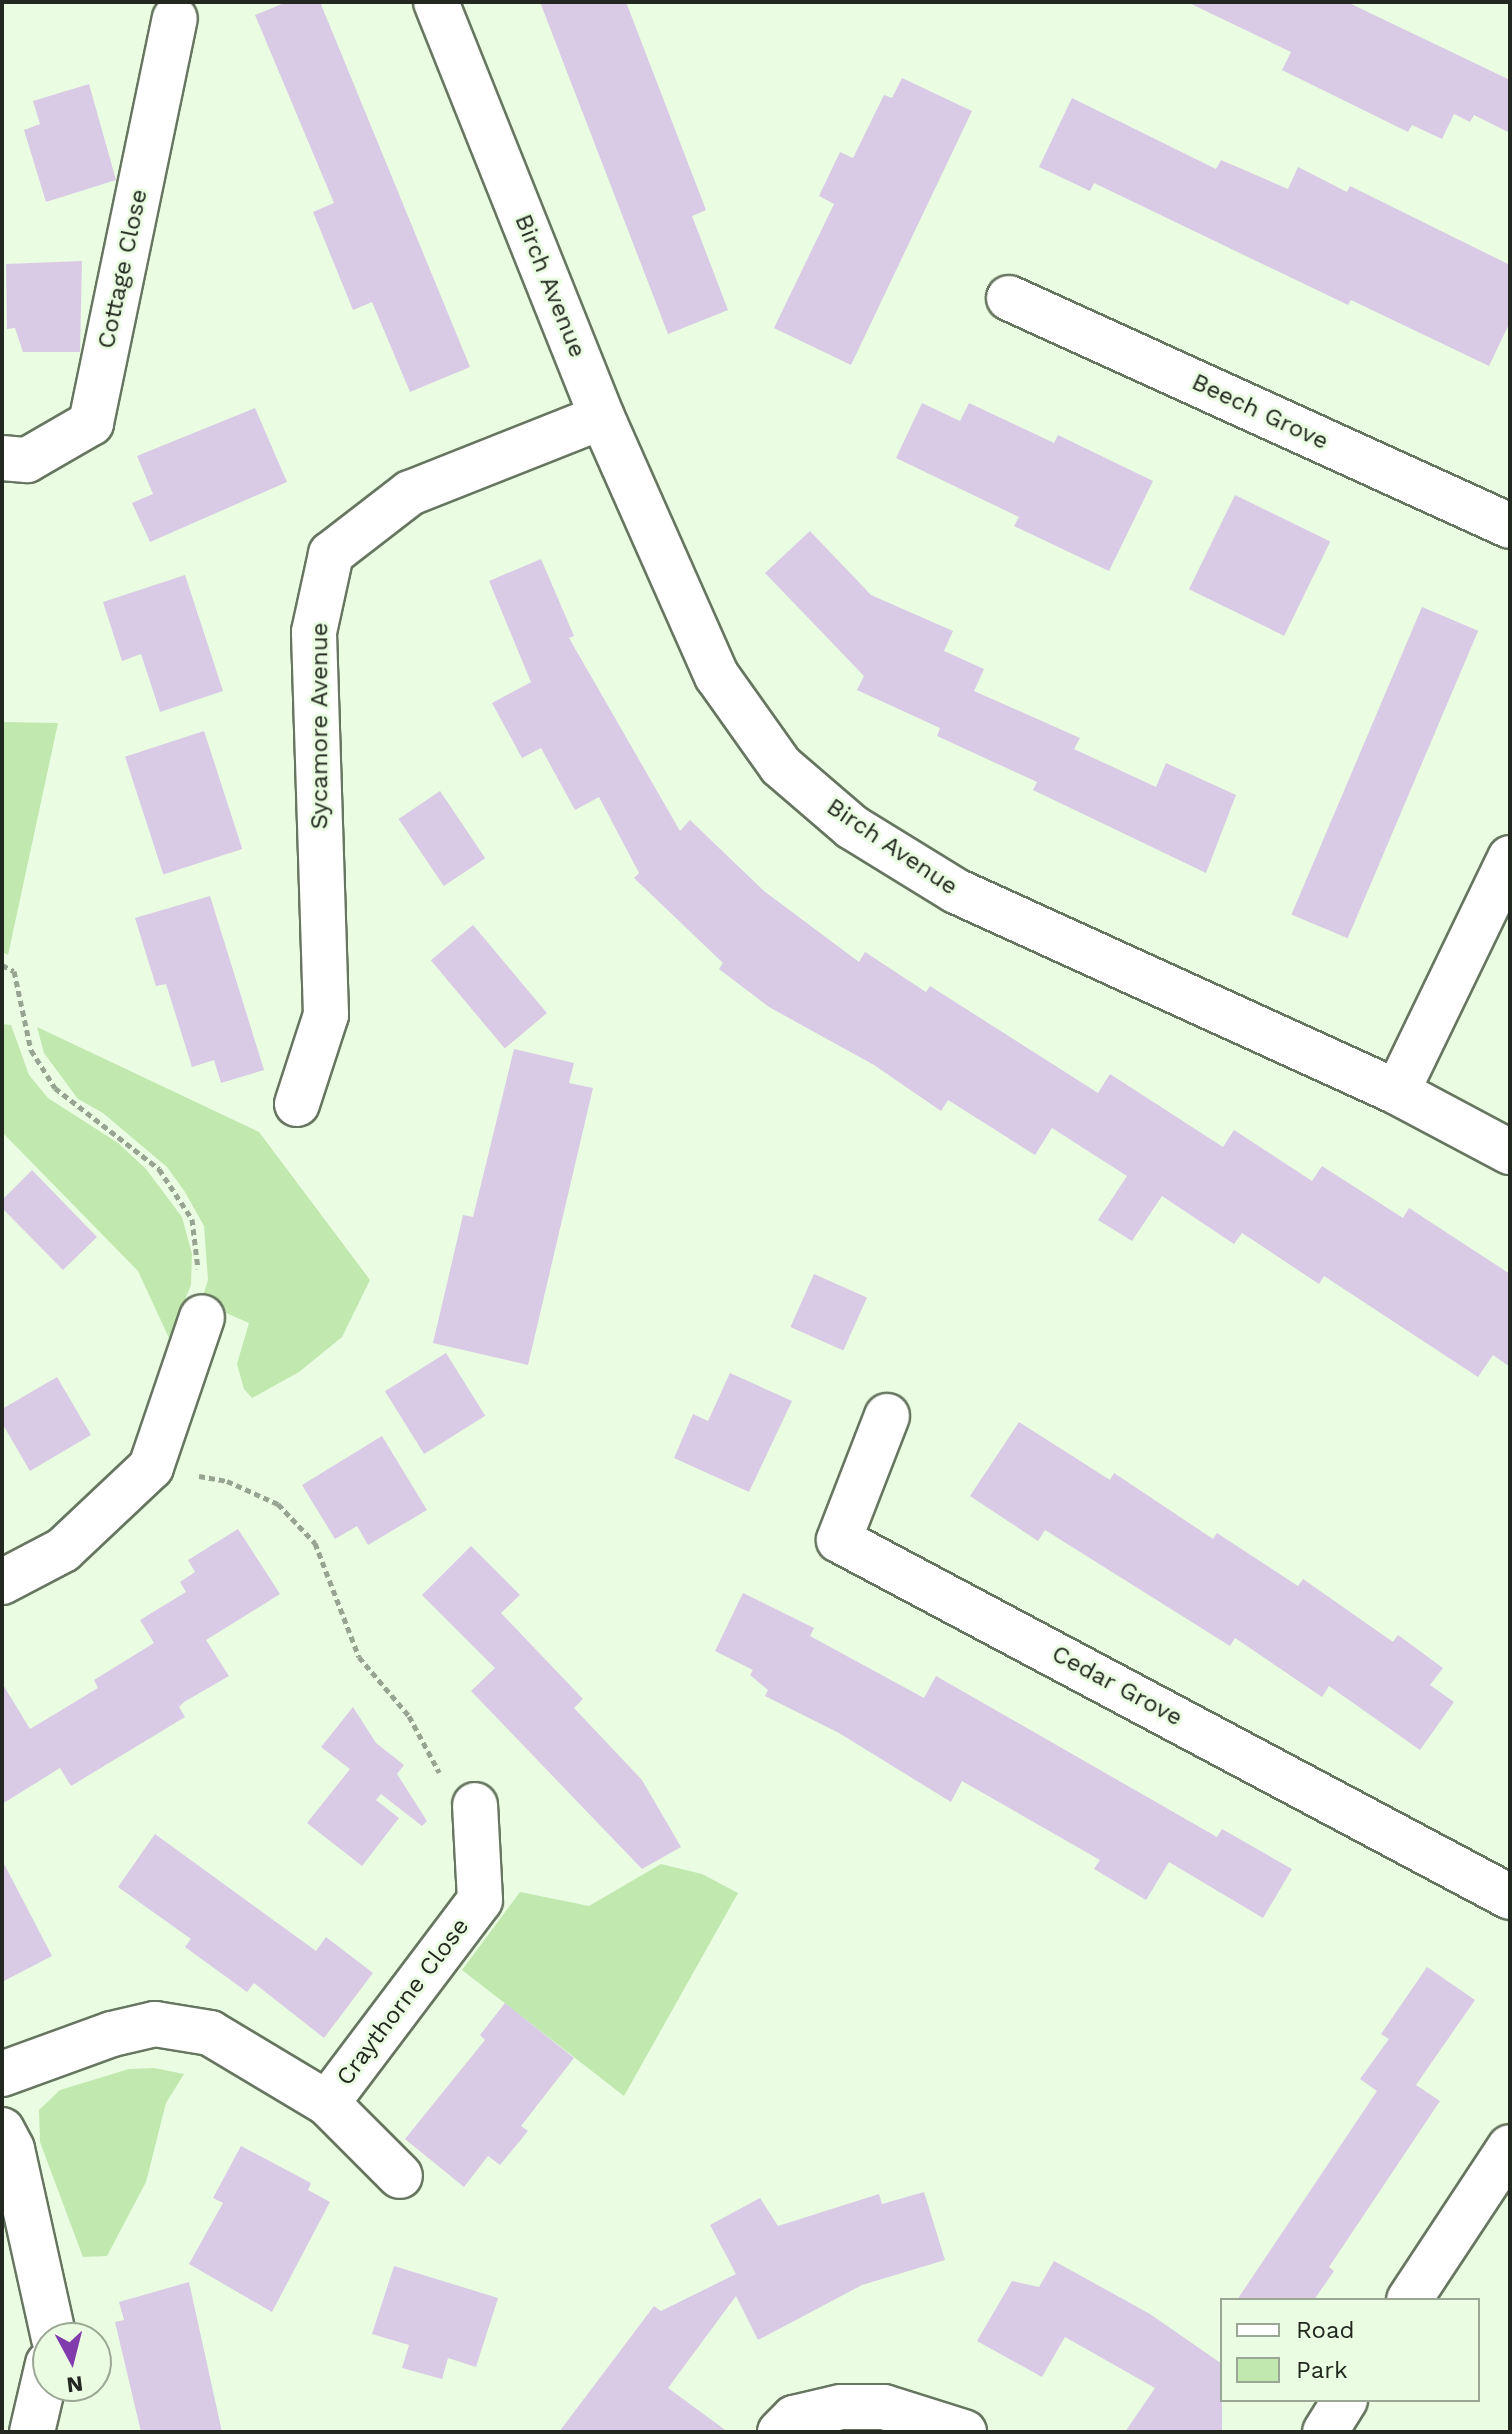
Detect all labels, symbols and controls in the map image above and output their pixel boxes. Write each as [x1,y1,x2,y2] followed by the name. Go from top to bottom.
[92,187,154,351] street label: Cottage Close
[508,210,592,362] street label: Birch Avenue
[1187,368,1333,456] street label: Beech Grove
[306,622,334,830] street label: Sycamore Avenue
[821,792,963,902] street label: Birch Avenue
[1046,1639,1188,1733] street label: Cedar Grove
[331,1913,475,2091] street label: Craythorne Close
[1220,2298,1480,2402] legend
[1296,2316,1355,2344] text: Road
[32,2322,112,2402] north arrow
[1296,2356,1348,2384] text: Park
[65,2371,84,2398] text: N

